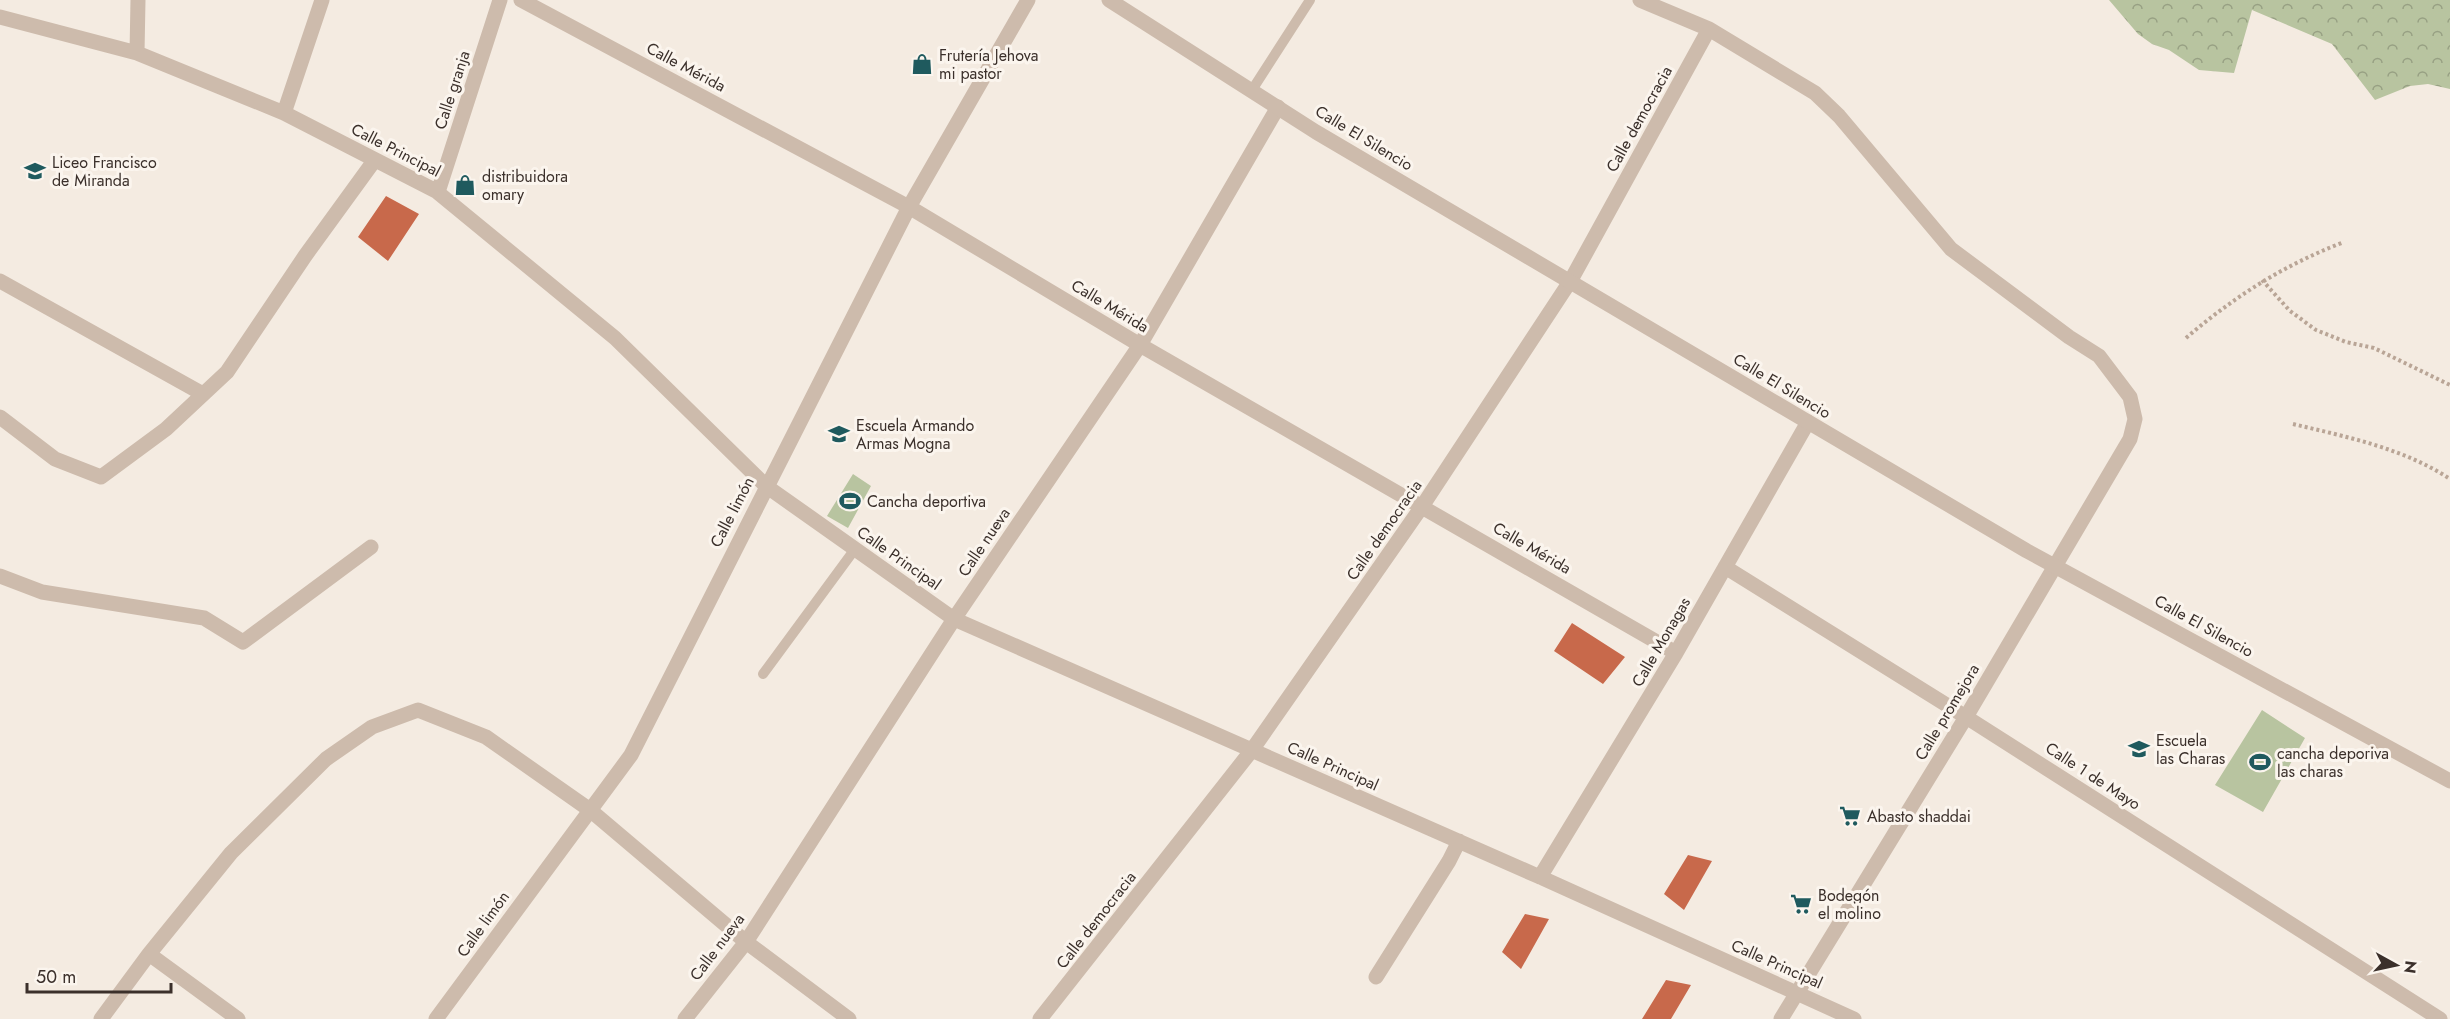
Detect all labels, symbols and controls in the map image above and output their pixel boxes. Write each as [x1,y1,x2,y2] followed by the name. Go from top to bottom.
[642,36,730,98] street label: Calle Mérida
[939,44,1039,85] place label: Frutería Jehova mi pastor
[428,48,476,132] street label: Calle granja
[910,52,934,76] shop icon: Frutería Jehova mi pastor
[1600,62,1678,176] street label: Calle democracia
[1311,100,1417,176] street label: Calle El Silencio
[347,118,445,182] street label: Calle Principal
[52,151,157,192] place label: Liceo Francisco de Miranda
[23,159,47,183] school or university icon: Liceo Francisco de Miranda
[482,165,568,206] place label: distribuidora omary
[453,173,477,197] shop icon: distribuidora omary
[1067,274,1153,338] street label: Calle Mérida
[1729,348,1835,424] street label: Calle El Silencio
[856,414,974,455] place label: Escuela Armando Armas Mogna
[827,422,851,446] school or university icon: Escuela Armando Armas Mogna
[704,473,760,551] street label: Calle limón
[1341,475,1427,585] street label: Calle democracia
[838,489,862,513] sports icon: Cancha deportiva
[867,490,986,513] place label: Cancha deportiva
[952,503,1016,581] street label: Calle nueva
[1489,516,1575,580] street label: Calle Mérida
[852,521,946,595] street label: Calle Principal
[2150,589,2258,663] street label: Calle El Silencio
[1626,593,1696,691] street label: Calle Monagas
[1909,659,1985,765] street label: Calle promejora
[2156,729,2225,770] place label: Escuela las Charas
[1284,736,1382,796] street label: Calle Principal
[2041,737,2145,816] street label: Calle 1 de Mayo
[2127,737,2151,761] school or university icon: Escuela las Charas
[2277,742,2389,783] place label: cancha deporiva las charas
[2248,750,2272,774] sports icon: cancha deporiva las charas
[1838,804,1862,828] supermarket icon: Abasto shaddai
[1867,805,1971,828] place label: Abasto shaddai
[1051,866,1141,974] street label: Calle democracia
[1818,884,1881,925] place label: Bodegón el molino
[451,886,515,962] street label: Calle limón
[1789,892,1813,916] supermarket icon: Bodegón el molino
[684,909,750,985] street label: Calle nueva
[1728,934,1826,994] street label: Calle Principal
[2366,935,2426,995] north arrow
[27,956,171,994] scale bar
[2398,959,2423,975] text: N
[36,964,76,990] text: 50 m

